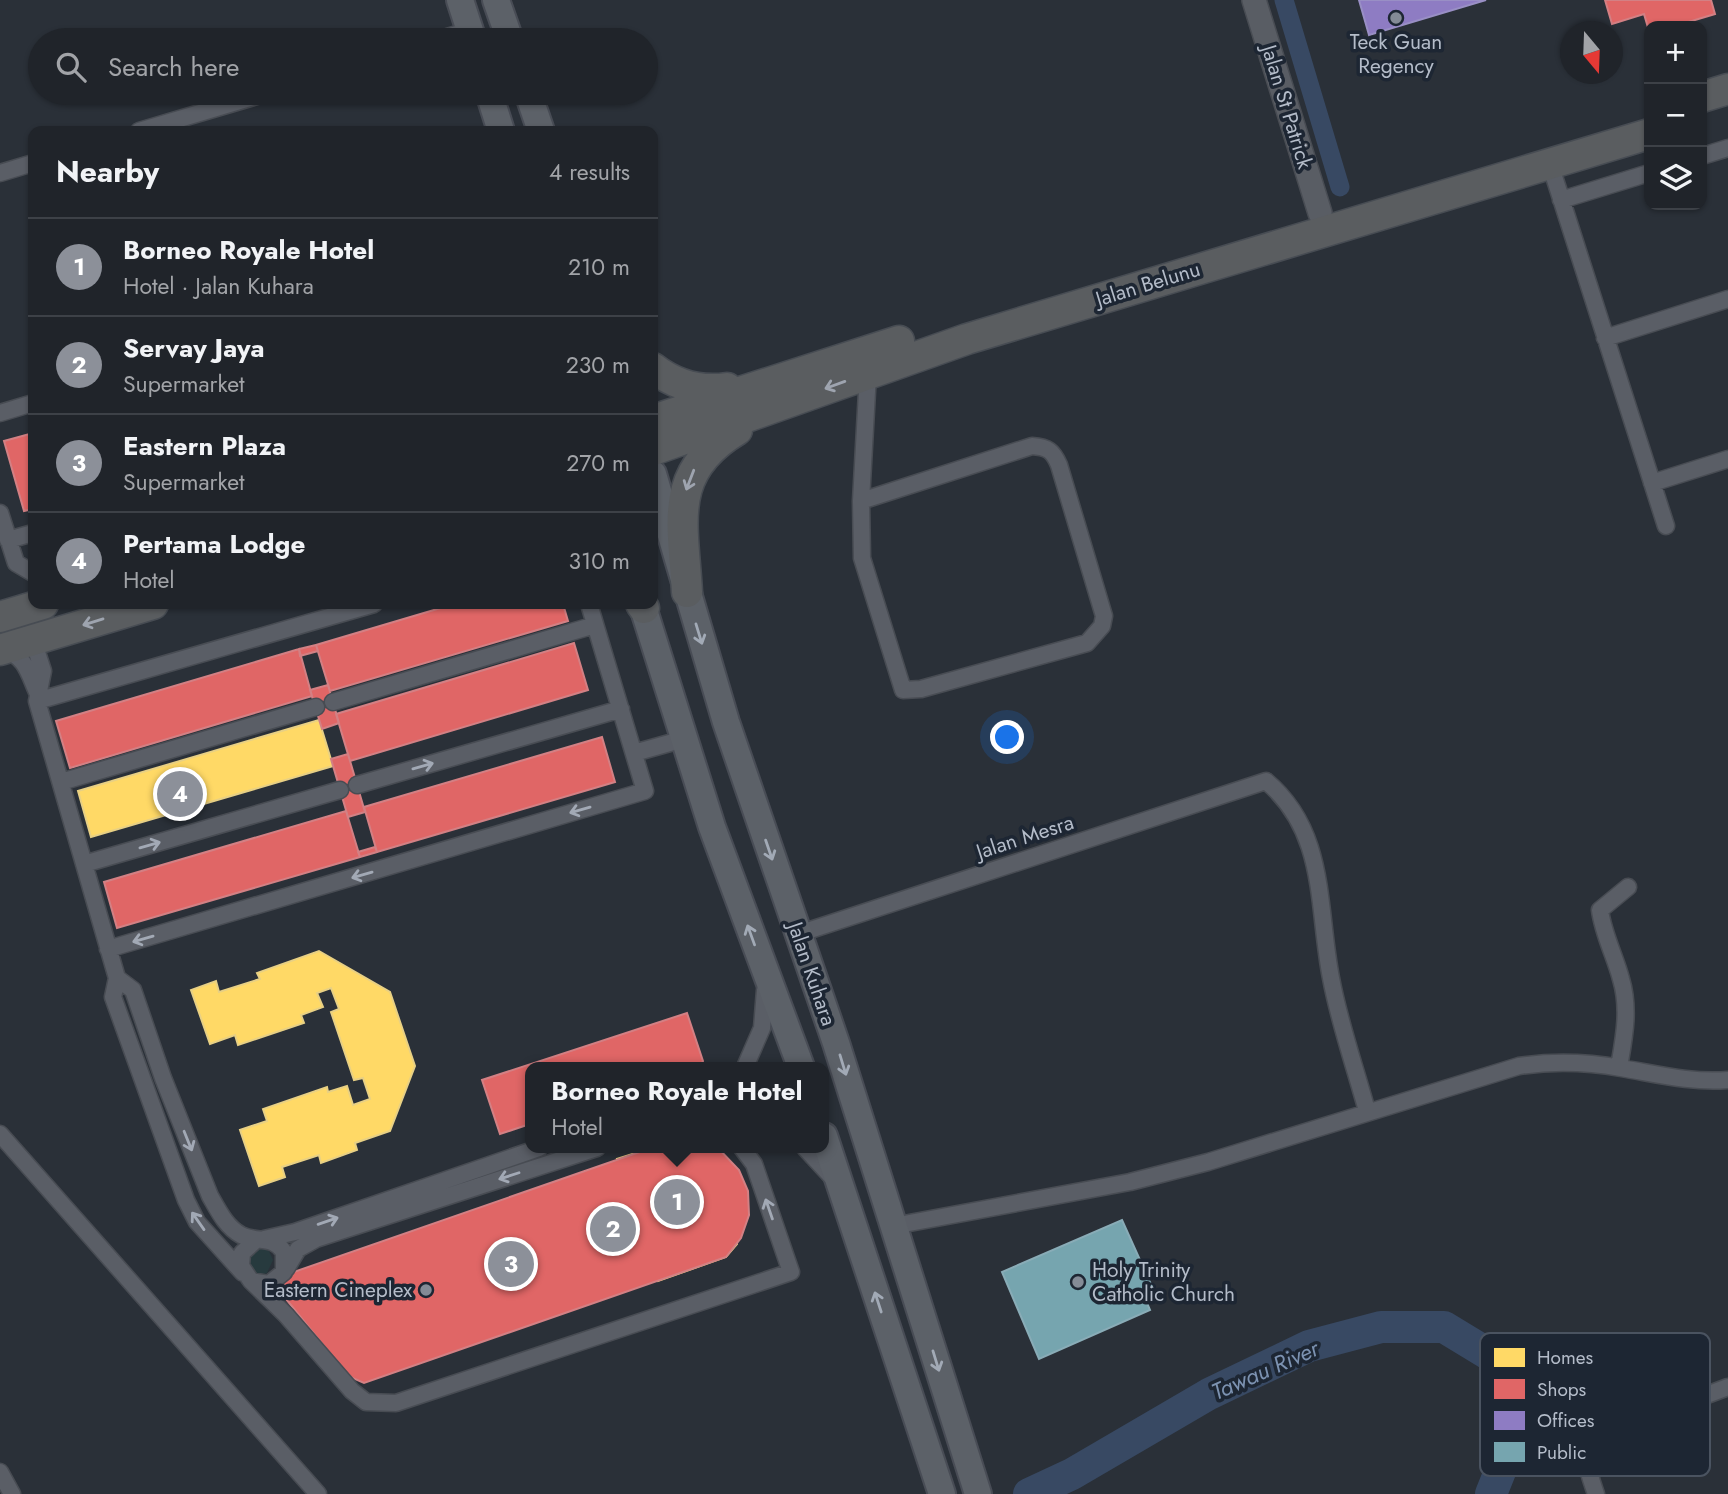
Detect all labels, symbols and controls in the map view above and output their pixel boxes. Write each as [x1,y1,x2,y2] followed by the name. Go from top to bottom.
[1388,10,1404,26] marker: Teck Guan Regency
[1560,21,1623,84] north arrow
[1644,21,1707,210] map controls
[1644,21,1707,84] button: +
[1350,27,1442,81] place label: Teck Guan Regency
[28,28,658,105] search box
[1253,38,1320,173] street label: Jalan St Patrick
[52,48,90,86] icon: search
[108,48,240,86] text: Search here
[1644,84,1707,147] button: −
[1644,147,1707,210] button: layers
[56,150,159,193] text: Nearby
[549,155,630,189] text: 4 results
[123,231,374,269] text: Borneo Royale Hotel
[73,250,85,284] text: 1
[568,250,630,284] text: 210 m
[1089,254,1204,315] street label: Jalan Belunu
[123,269,314,303] text: Hotel · Jalan Kuhara
[123,329,265,367] text: Servay Jaya
[71,348,87,382] text: 2
[566,348,630,382] text: 230 m
[123,367,245,401] text: Supermarket
[824,380,846,392] one-way arrow
[123,427,286,465] text: Eastern Plaza
[72,446,86,480] text: 3
[566,446,630,480] text: 270 m
[123,465,245,499] text: Supermarket
[682,469,695,491] one-way arrow
[123,525,305,563] text: Pertama Lodge
[71,544,87,578] text: 4
[568,544,630,578] text: 310 m
[123,563,175,597] text: Hotel
[83,617,105,629] one-way arrow
[694,622,707,644] one-way arrow
[990,720,1024,754] your location
[412,759,434,772] one-way arrow
[157,768,203,820] pin: 4
[569,805,591,818] one-way arrow
[969,807,1078,868] street label: Jalan Mesra
[139,838,161,851] one-way arrow
[764,839,776,861] one-way arrow
[351,869,373,882] one-way arrow
[779,915,844,1030] street label: Jalan Kuhara
[744,924,757,946] one-way arrow
[132,933,154,946] one-way arrow
[838,1054,851,1076] one-way arrow
[525,1062,829,1153] popup
[551,1072,803,1110] text: Borneo Royale Hotel
[551,1110,603,1144] text: Hotel
[183,1130,196,1152] one-way arrow
[498,1171,520,1184] one-way arrow
[654,1176,700,1228] pin: 1
[762,1198,774,1220] one-way arrow
[590,1203,636,1255] pin: 2
[191,1212,205,1231] one-way arrow
[316,1214,338,1226] one-way arrow
[488,1238,534,1290] pin: 3
[1092,1255,1235,1309] place label: Holy Trinity Catholic Church
[1070,1274,1086,1290] marker: Holy Trinity Catholic Church
[264,1275,412,1305] place label: Eastern Cineplex
[418,1282,434,1298] marker: Eastern Cineplex
[871,1291,883,1313] one-way arrow
[1206,1331,1325,1409] water label: Tawau River
[1480,1333,1710,1476] legend
[1537,1344,1594,1371] text: Homes
[930,1350,943,1372] one-way arrow
[1537,1376,1587,1403] text: Shops
[1537,1407,1595,1434] text: Offices
[1537,1439,1586,1466] text: Public

